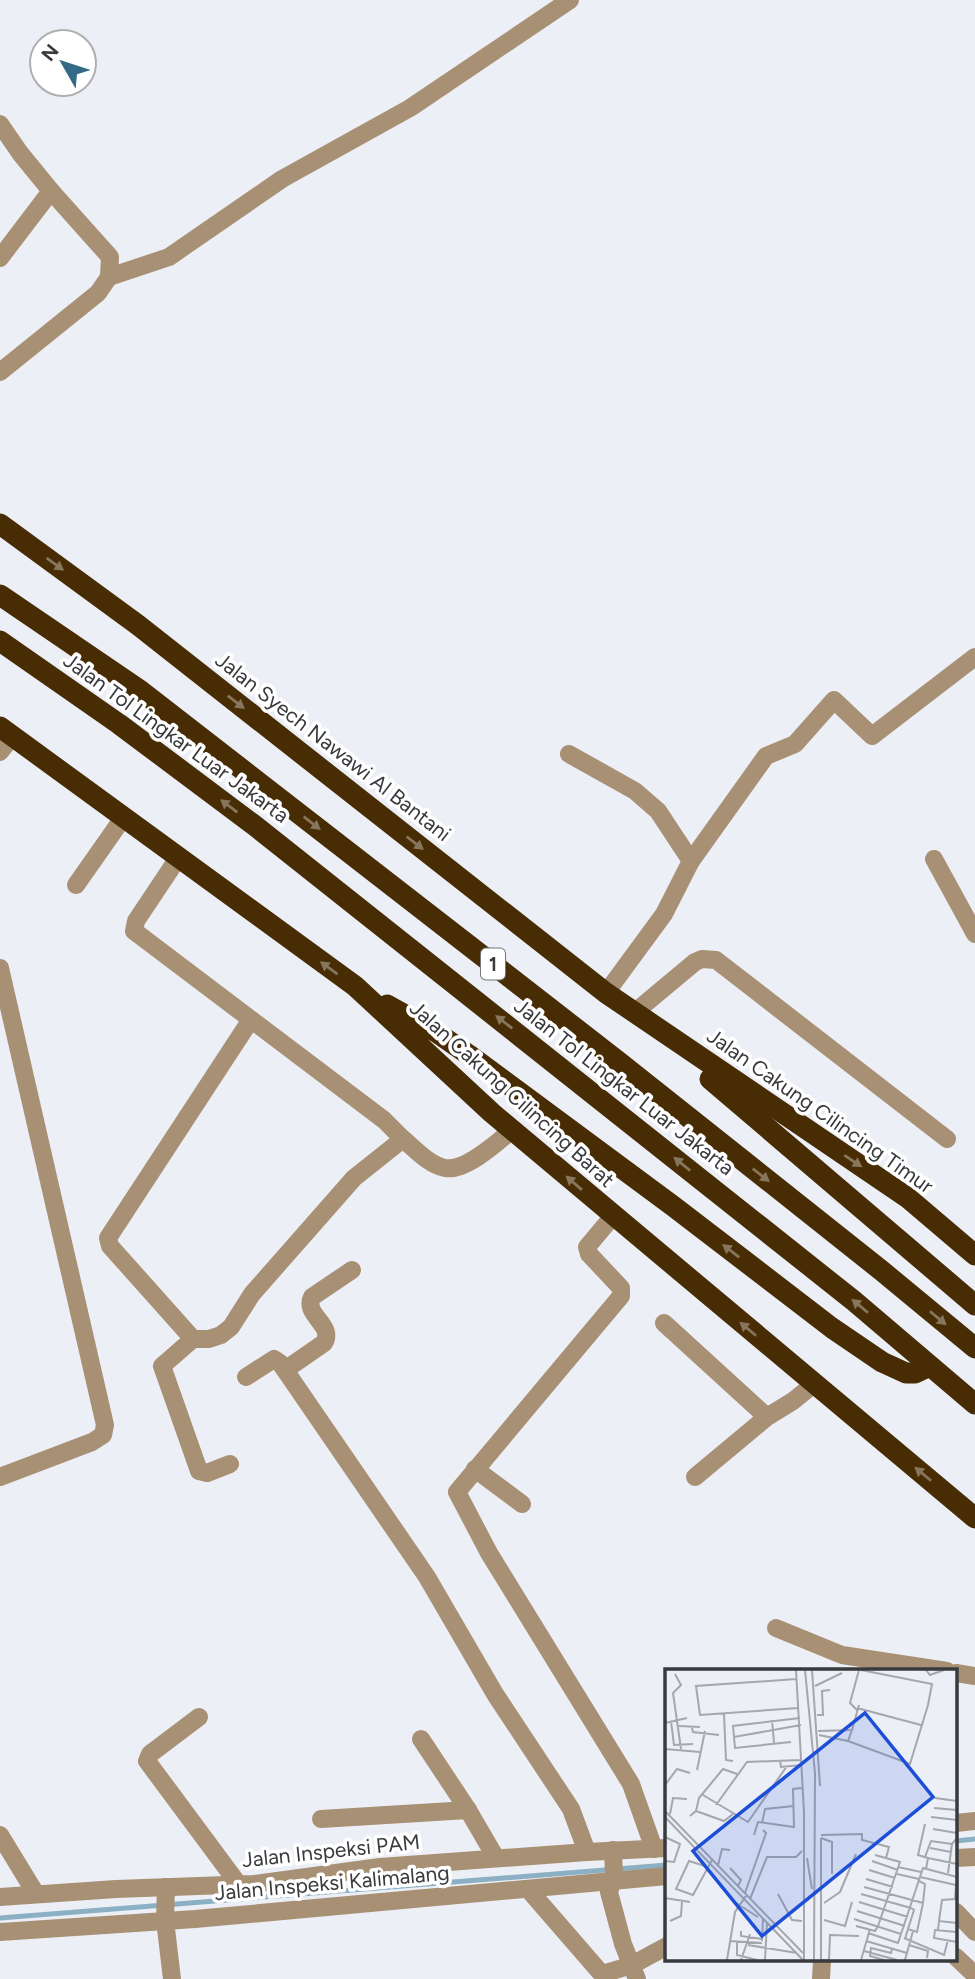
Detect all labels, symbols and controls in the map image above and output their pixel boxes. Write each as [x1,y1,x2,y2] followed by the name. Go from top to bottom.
[28,28,98,98] north arrow
[37,40,64,66] text: N
[46,557,64,571] one-way arrow
[59,647,294,828] street label: Jalan Tol Lingkar Luar Jakarta
[211,647,456,846] street label: Jalan Syech Nawawi Al Bantani
[227,694,245,709] one-way arrow
[219,799,238,813] one-way arrow
[302,816,320,831] one-way arrow
[405,835,423,850] one-way arrow
[481,948,505,980] road number: 1
[320,961,338,975] one-way arrow
[509,993,739,1180] street label: Jalan Tol Lingkar Luar Jakarta
[405,995,620,1192] street label: Jalan Cakung Cilincing Barat
[495,1015,513,1030] one-way arrow
[702,1023,938,1198] street label: Jalan Cakung Cilincing Timur
[844,1154,862,1168] one-way arrow
[674,1156,692,1171] one-way arrow
[752,1167,770,1182] one-way arrow
[565,1176,582,1191] one-way arrow
[722,1244,739,1259] one-way arrow
[851,1299,868,1314] one-way arrow
[930,1310,947,1325] one-way arrow
[739,1321,757,1337] one-way arrow
[914,1467,931,1482] one-way arrow
[665,1669,958,1962] inset map
[241,1829,421,1872] street label: Jalan Inspeksi PAM
[213,1860,450,1905] street label: Jalan Inspeksi Kalimalang

